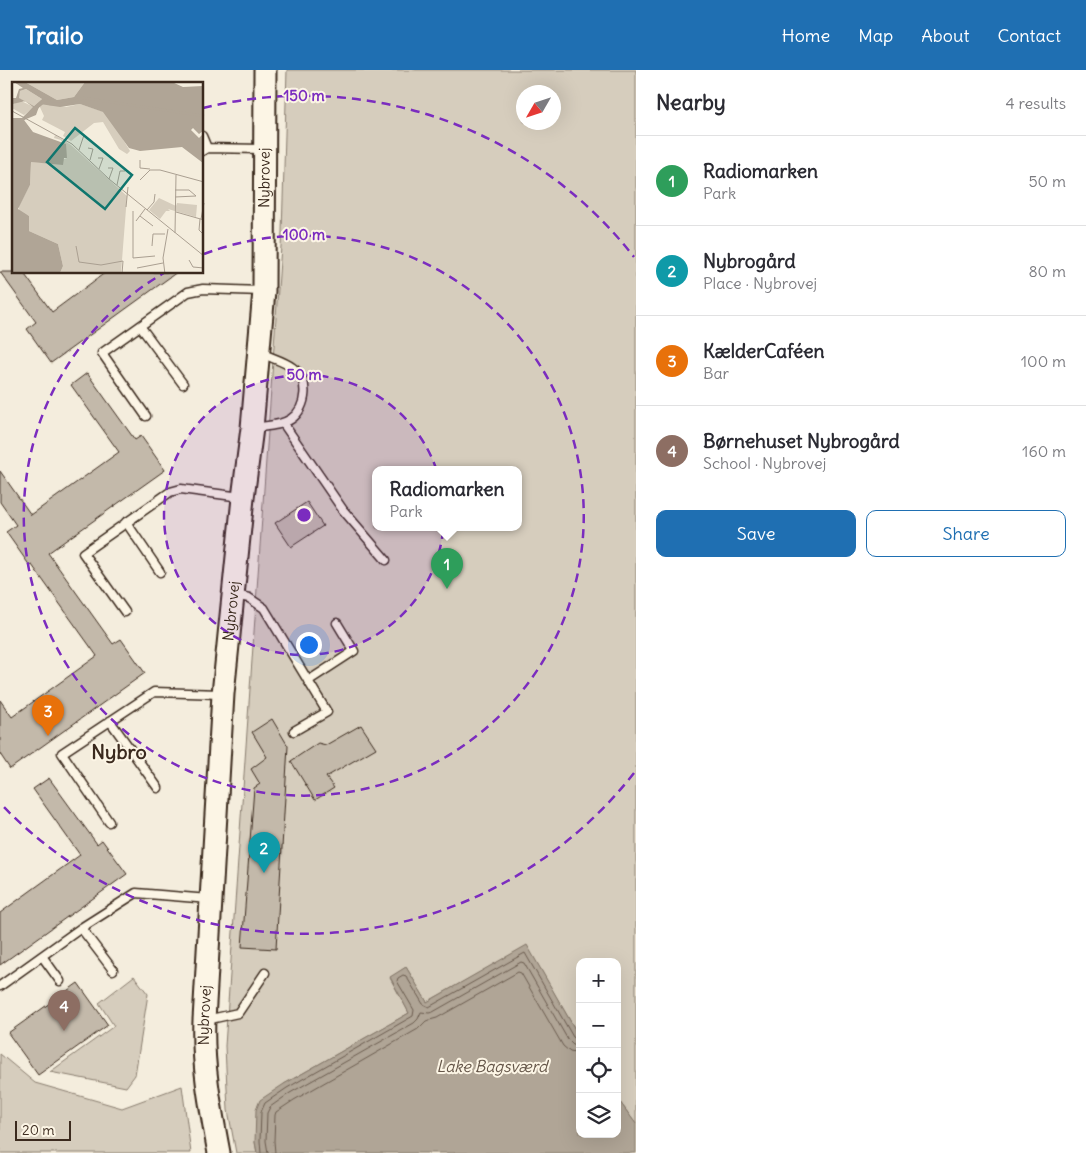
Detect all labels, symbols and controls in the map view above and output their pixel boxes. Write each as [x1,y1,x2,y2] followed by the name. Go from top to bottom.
[25,20,83,50] text: Trailo
[782,24,830,47] text: Home
[858,24,893,47] text: Map
[921,24,969,47] text: About
[997,24,1061,47] text: Contact
[12,82,204,274] inset map
[516,85,561,130] north arrow
[283,86,325,105] text: 150 m
[656,89,726,116] text: Nearby
[1005,93,1066,113] text: 4 results
[254,148,274,208] street label: Nybrovej
[703,159,818,183] text: Radiomarken
[669,171,675,191] text: 1
[1028,171,1066,191] text: 50 m
[703,183,736,203] text: Park
[283,225,325,244] text: 100 m
[703,249,796,273] text: Nybrogård
[668,261,676,281] text: 2
[1028,261,1066,281] text: 80 m
[703,273,817,293] text: Place · Nybrovej
[703,339,824,363] text: KælderCaféen
[667,351,677,371] text: 3
[1021,351,1066,371] text: 100 m
[703,363,729,383] text: Bar
[286,365,322,384] text: 50 m
[703,429,900,453] text: Børnehuset Nybrogård
[667,441,677,461] text: 4
[1022,441,1066,461] text: 160 m
[703,453,826,473] text: School · Nybrovej
[372,466,522,531] popup
[390,477,504,501] text: Radiomarken
[390,501,423,521] text: Park
[295,506,313,524] centre of rings
[656,510,856,557] button: Save
[866,510,1066,557] button: Share
[431,548,463,589] pin: 1
[218,580,243,642] street label: Nybrovej
[296,632,322,658] your location
[32,695,64,736] pin: 3
[91,739,147,764] district label: Nybro
[248,832,280,873] pin: 2
[576,958,621,1138] map controls
[576,958,621,1003] button: +
[194,984,215,1045] street label: Nybrovej
[48,990,80,1031] pin: 4
[576,1003,621,1048] button: −
[576,1048,621,1093] button: locate
[437,1056,550,1076] water label: Lake Bagsværd
[576,1093,621,1138] button: layers
[15,1118,71,1141] scale bar
[22,1121,55,1139] text: 20 m

